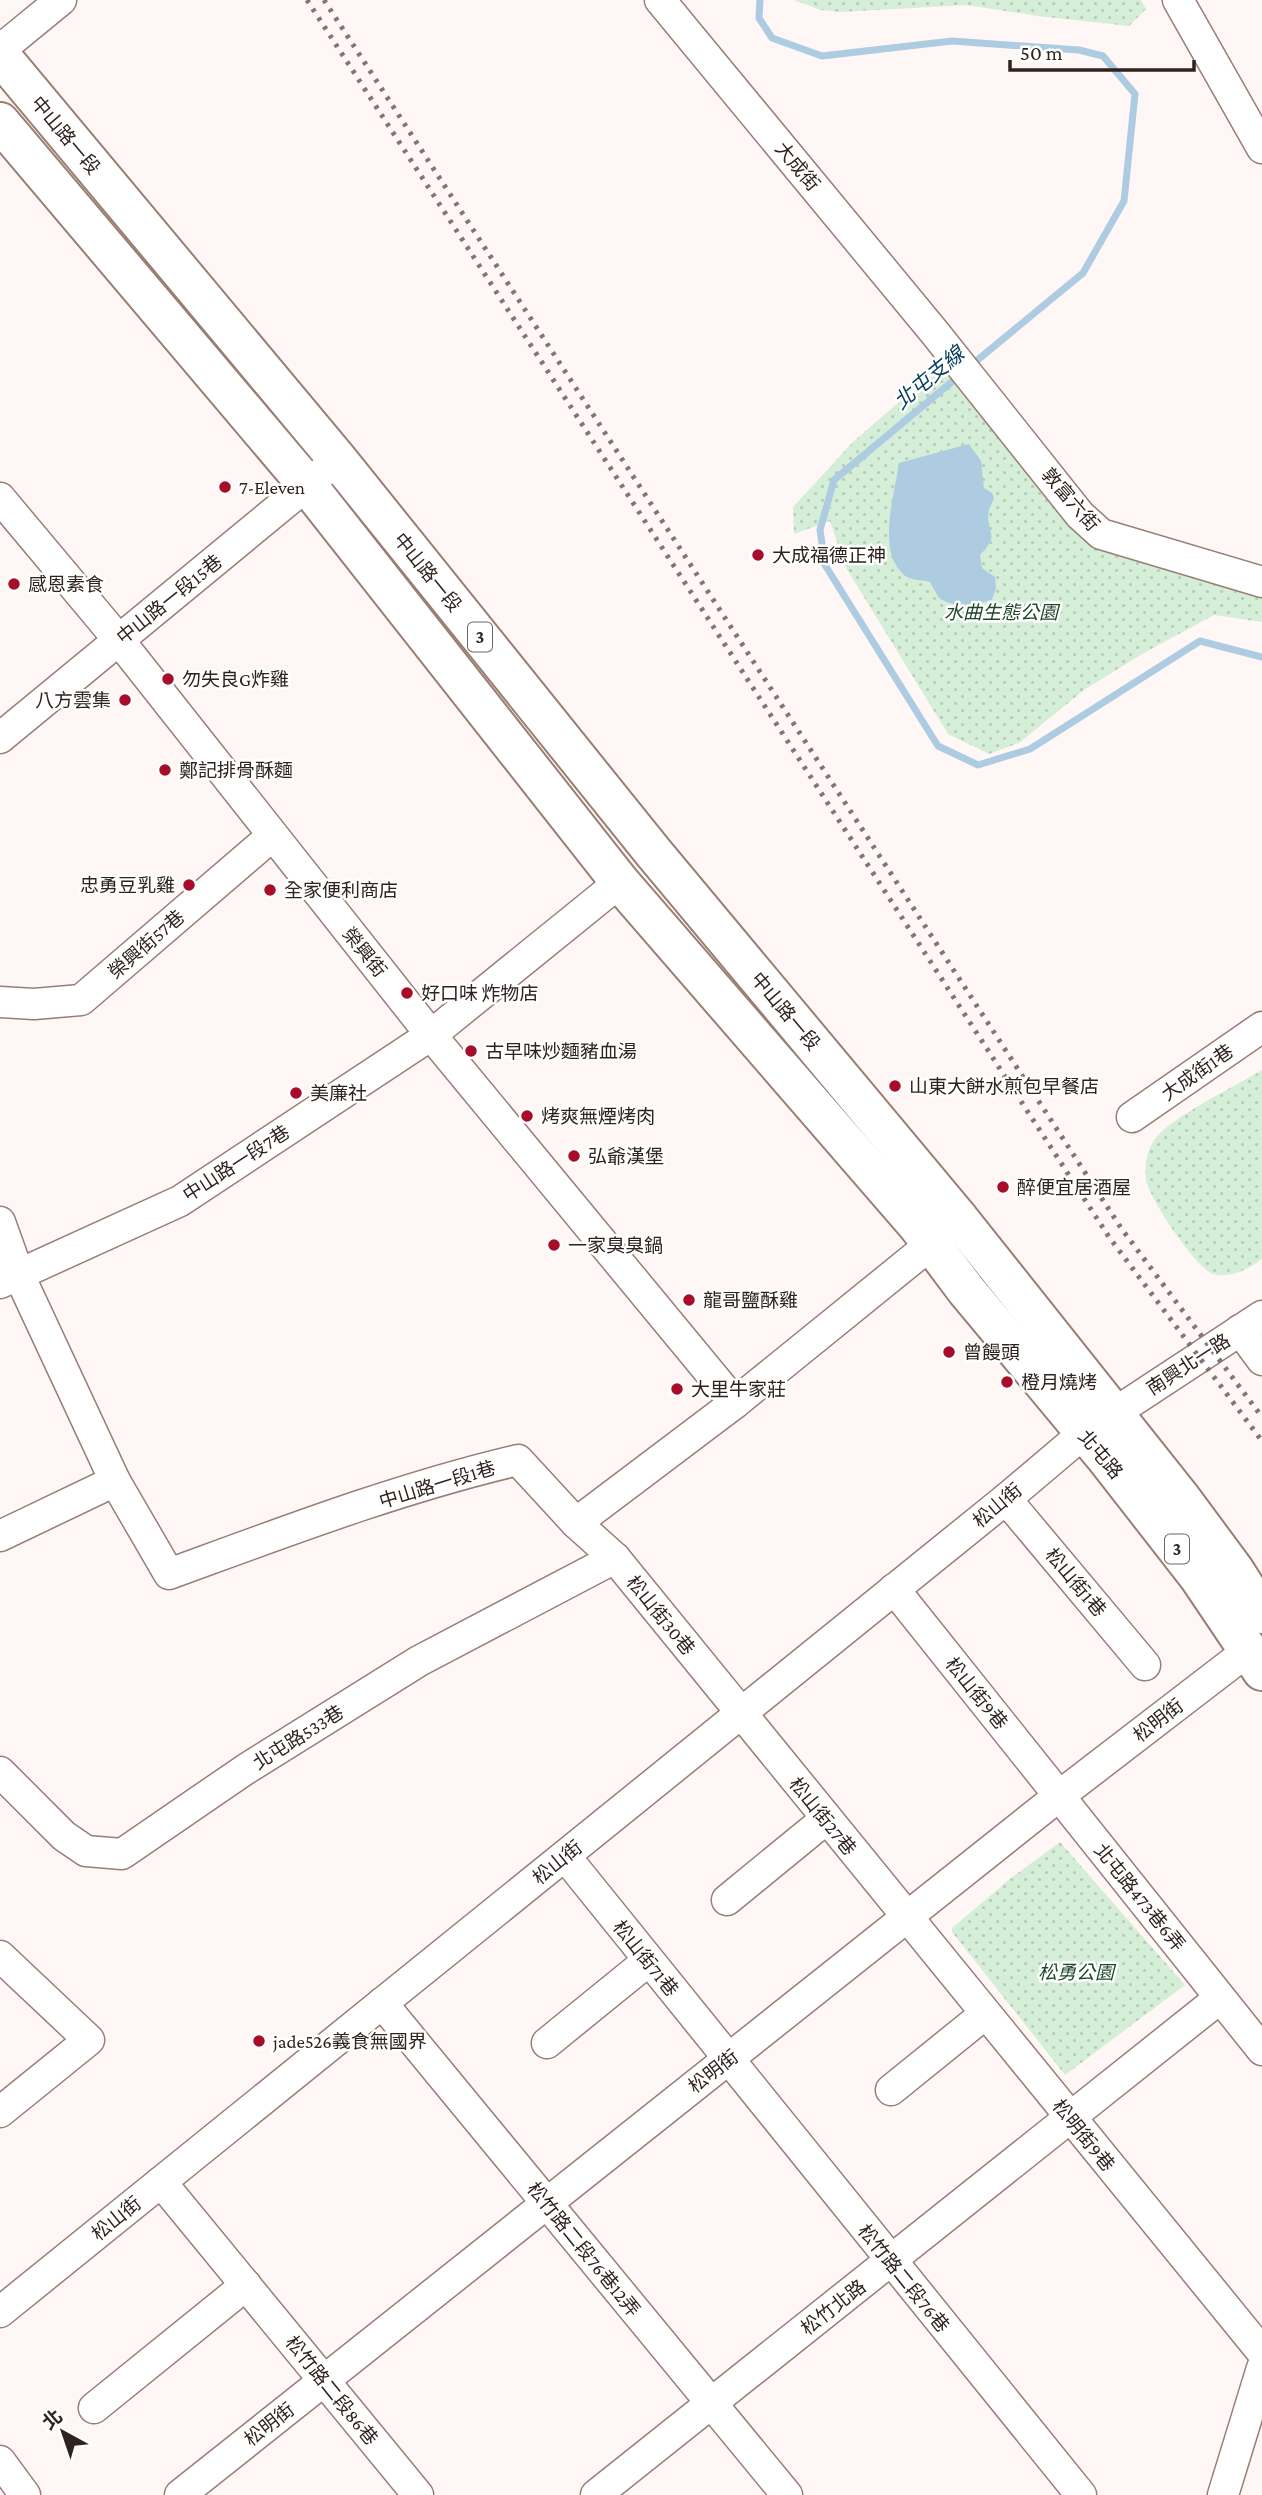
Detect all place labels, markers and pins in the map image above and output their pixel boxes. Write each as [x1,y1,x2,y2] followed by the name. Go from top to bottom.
[239,477,305,498] place label: 7-Eleven
[217,479,233,495] marker: 7-Eleven
[772,545,886,566] place label: 大成福德正神
[750,547,766,563] marker: 大成福德正神
[28,574,104,595] place label: 感恩素食
[6,576,22,592] marker: 感恩素食
[182,669,289,690] place label: 勿失良G炸雞
[160,671,176,687] marker: 勿失良G炸雞
[35,690,111,711] place label: 八方雲集
[117,692,133,708] marker: 八方雲集
[179,760,293,781] place label: 鄭記排骨酥麵
[157,762,173,778] marker: 鄭記排骨酥麵
[80,875,175,896] place label: 忠勇豆乳雞
[181,877,197,893] marker: 忠勇豆乳雞
[284,880,398,901] place label: 全家便利商店
[262,882,278,898] marker: 全家便利商店
[421,983,539,1004] place label: 好口味 炸物店
[399,985,415,1001] marker: 好口味 炸物店
[485,1041,637,1062] place label: 古早味炒麵豬血湯
[463,1043,479,1059] marker: 古早味炒麵豬血湯
[909,1076,1099,1097] place label: 山東大餅水煎包早餐店
[887,1078,903,1094] marker: 山東大餅水煎包早餐店
[310,1083,367,1104] place label: 美廉社
[288,1085,304,1101] marker: 美廉社
[541,1106,655,1127] place label: 烤爽無煙烤肉
[519,1108,535,1124] marker: 烤爽無煙烤肉
[588,1146,664,1167] place label: 弘爺漢堡
[566,1148,582,1164] marker: 弘爺漢堡
[1017,1177,1131,1198] place label: 醉便宜居酒屋
[995,1179,1011,1195] marker: 醉便宜居酒屋
[568,1235,663,1256] place label: 一家臭臭鍋
[546,1237,562,1253] marker: 一家臭臭鍋
[703,1290,798,1311] place label: 龍哥鹽酥雞
[681,1292,697,1308] marker: 龍哥鹽酥雞
[963,1342,1020,1363] place label: 曾饅頭
[941,1344,957,1360] marker: 曾饅頭
[1021,1372,1097,1393] place label: 橙月燒烤
[999,1374,1015,1390] marker: 橙月燒烤
[691,1379,786,1400] place label: 大里牛家莊
[669,1381,685,1397] marker: 大里牛家莊
[272,2031,427,2053] place label: jade526義食無國界
[251,2033,267,2049] marker: jade526義食無國界

